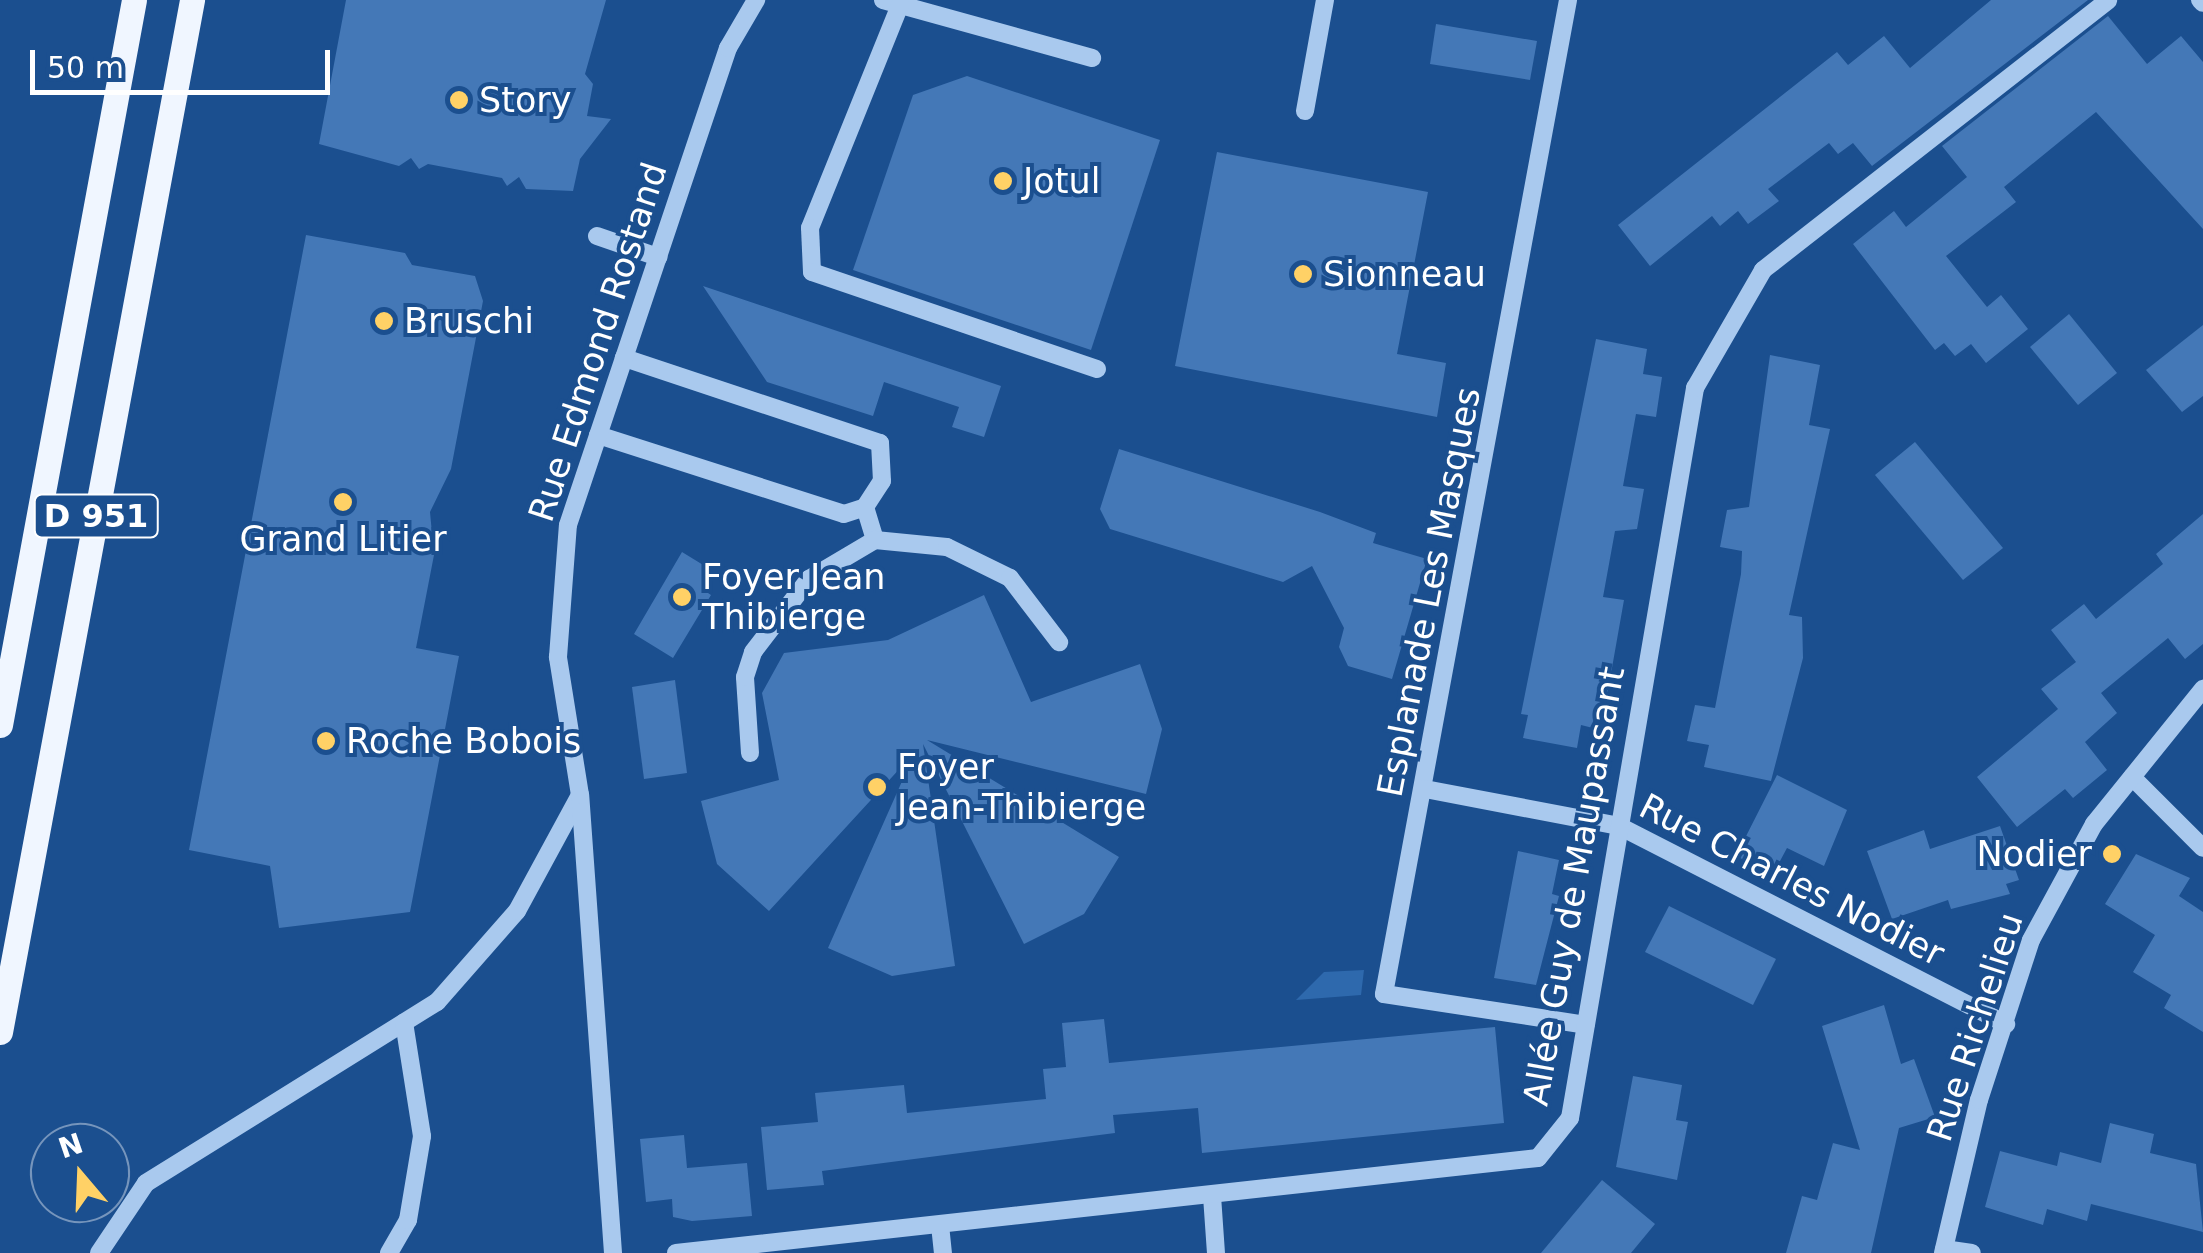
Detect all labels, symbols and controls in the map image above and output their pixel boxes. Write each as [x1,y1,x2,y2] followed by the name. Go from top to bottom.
[35,30,335,92] scale bar
[47,50,124,85] text: 50 m
[479,79,571,121] place label: Story
[448,89,470,111] marker: Story
[520,157,676,527] street label: Rue Edmond Rostand
[1023,160,1100,202] place label: Jotul
[992,170,1014,192] marker: Jotul
[1323,253,1486,295] place label: Sionneau
[1292,263,1314,285] marker: Sionneau
[404,300,534,342] place label: Bruschi
[373,310,395,332] marker: Bruschi
[1369,384,1489,800] street label: Esplanade Les Masques
[34,489,158,543] road number: D 951
[332,491,354,513] marker: Grand Litier
[239,518,447,560] place label: Grand Litier
[702,556,886,638] place label: Foyer Jean Thibierge
[671,586,693,608] marker: Foyer Jean Thibierge
[1515,663,1633,1109] street label: Allée Guy de Maupassant
[346,720,581,762] place label: Roche Bobois
[315,730,337,752] marker: Roche Bobois
[897,746,1146,828] place label: Foyer Jean-Thibierge
[866,776,888,798] marker: Foyer Jean-Thibierge
[1633,785,1951,975] street label: Rue Charles Nodier
[1977,833,2092,875] place label: Nodier
[2101,843,2123,865] marker: Nodier
[1918,907,2032,1147] street label: Rue Richelieu
[30,1123,130,1223] north arrow
[54,1127,87,1165] text: N

